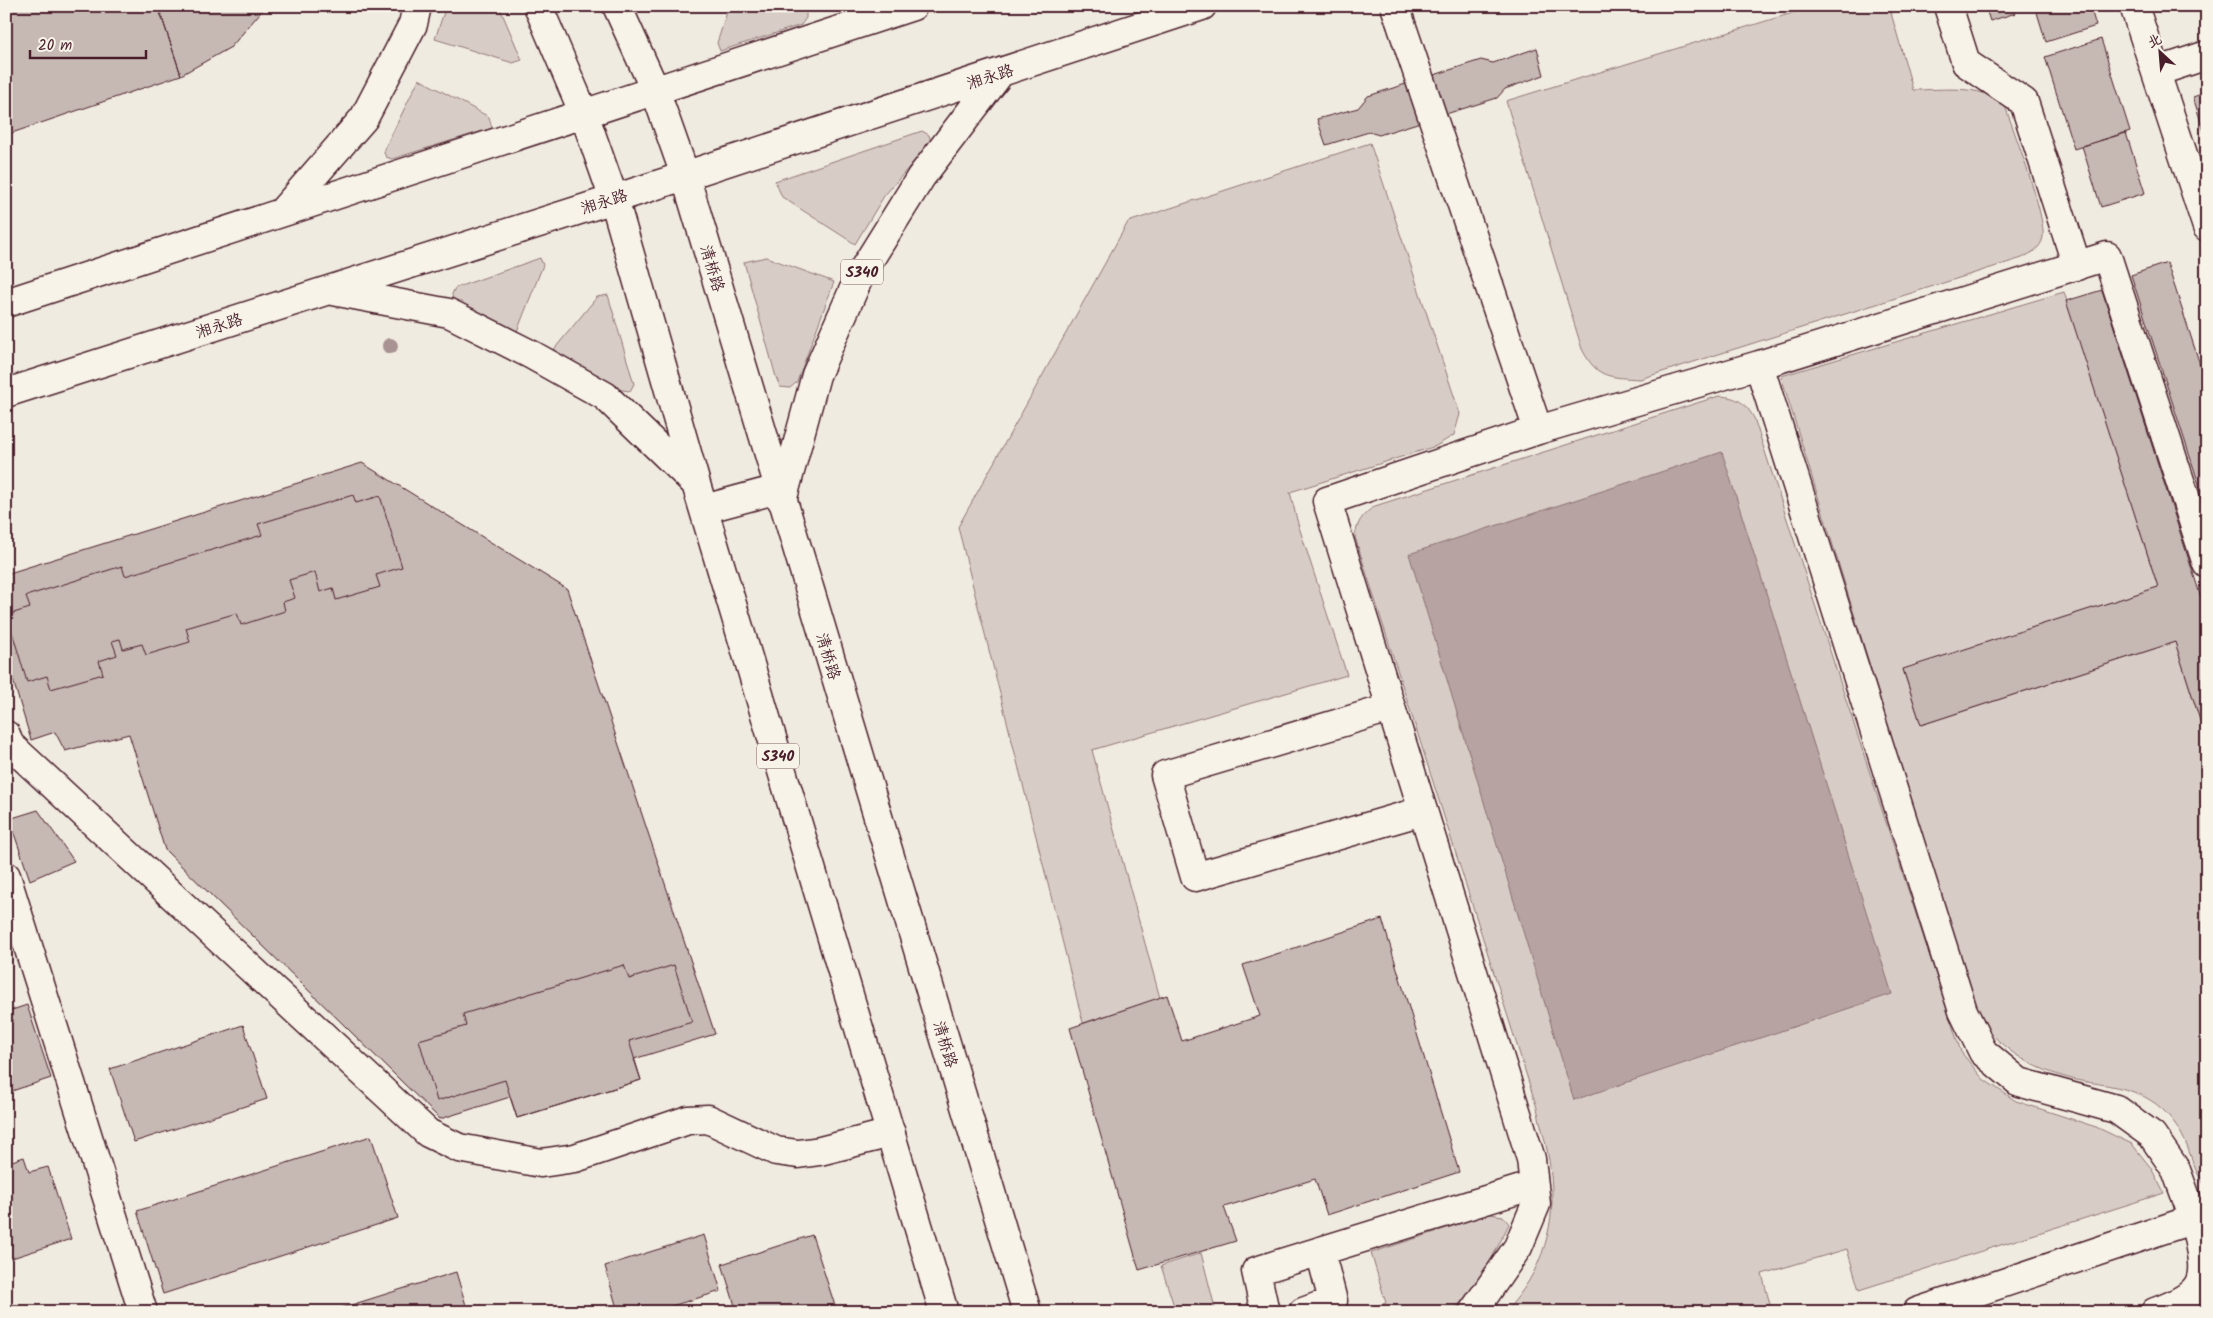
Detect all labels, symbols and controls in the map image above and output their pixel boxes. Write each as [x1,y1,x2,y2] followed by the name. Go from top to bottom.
[30,28,146,60] scale bar
[2136,28,2186,78] north arrow
[2144,28,2166,54] text: 北
[38,34,72,58] text: 20 m
[964,58,1017,97] street label: 湘永路
[578,183,631,222] street label: 湘永路
[693,242,731,295] street label: 清桥路
[841,260,883,284] road number: S340
[193,307,246,346] street label: 湘永路
[809,630,847,683] street label: 清桥路
[757,744,799,768] road number: S340
[926,1018,964,1071] street label: 清桥路

